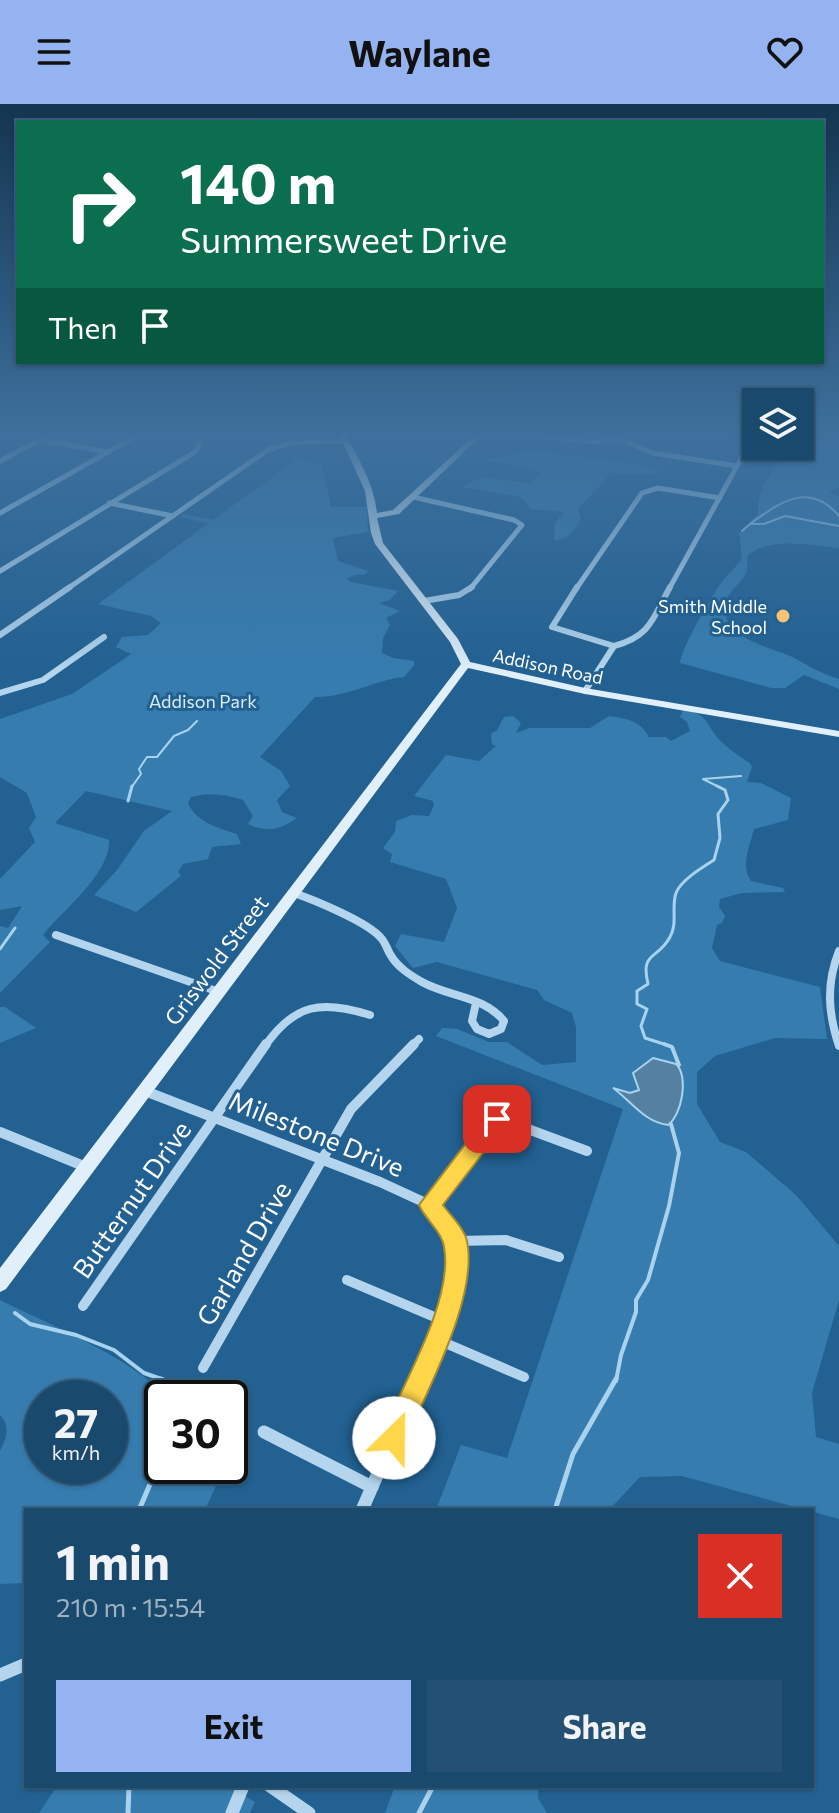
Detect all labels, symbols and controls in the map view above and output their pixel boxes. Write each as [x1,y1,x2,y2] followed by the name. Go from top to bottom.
[32,30,76,74] icon: menu
[348,30,491,74] text: Waylane
[763,30,807,74] icon: heart
[180,147,336,216] text: 140 m
[48,152,152,256] icon: right
[180,216,507,260] text: Summersweet Drive
[133,304,177,348] icon: arrive
[48,308,117,345] text: Then
[742,388,814,460] map controls
[742,388,814,460] button: layers
[658,595,767,638] place label: Smith Middle School
[774,607,792,625] marker: Smith Middle School
[491,644,605,688] street label: Addison Road
[149,690,257,712] park label: Addison Park
[158,890,274,1030] street label: Griswold Street
[225,1084,409,1182] street label: Milestone Drive
[463,1085,531,1153] pin
[475,1097,519,1141] icon: arrive
[65,1115,197,1283] street label: Butternut Drive
[189,1176,297,1330] street label: Garland Drive
[144,1380,248,1484] speed limit sign: 30
[352,1396,436,1480] position arrow
[54,1397,98,1446] text: 27
[52,1440,100,1464] text: km/h
[56,1531,170,1590] text: 1 min
[698,1534,782,1618] button: close
[56,1591,205,1622] text: 210 m · 15:54
[56,1680,411,1772] button: Exit
[427,1680,782,1772] button: Share

